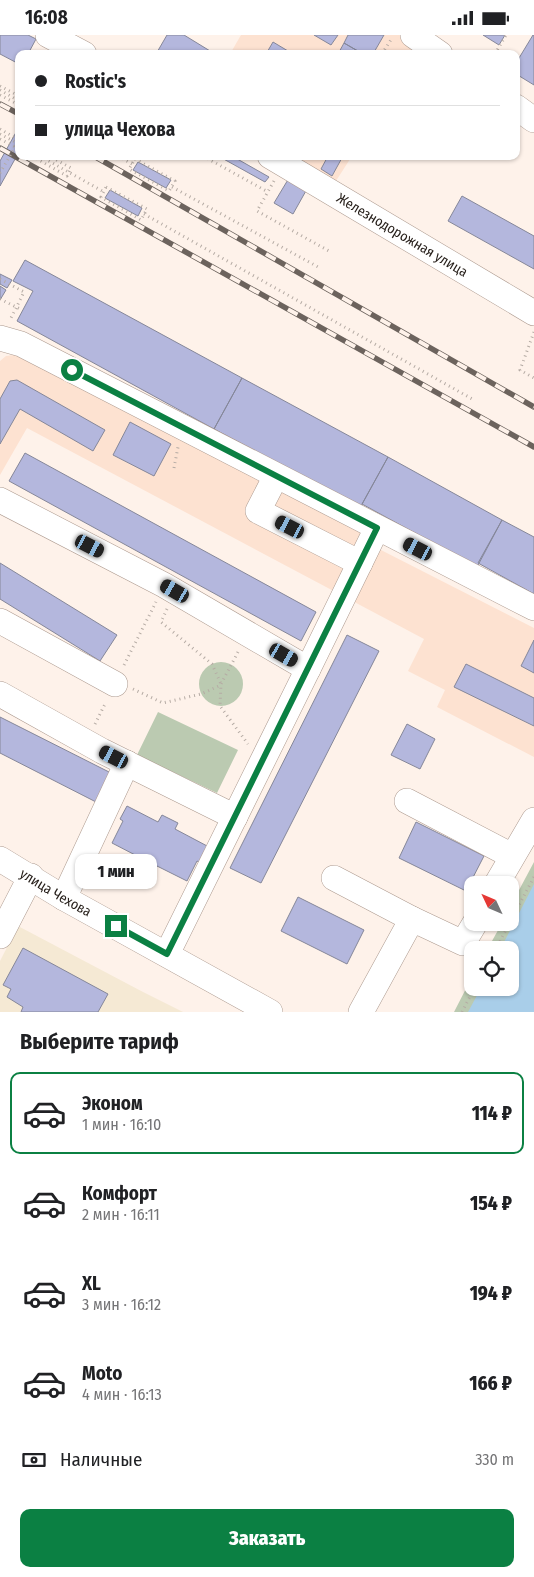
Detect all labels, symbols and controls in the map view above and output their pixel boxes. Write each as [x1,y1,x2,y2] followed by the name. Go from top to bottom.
[25,6,68,29] text: 16:08
[65,70,126,93] text: Rostic's
[65,118,175,141] text: улица Чехова
[334,190,471,281] street label: Железнодорожная улица
[61,359,83,381] route start
[273,514,306,540] car
[73,533,106,559] car
[401,536,434,562] car
[158,577,191,605] car
[267,641,300,669] car
[97,744,130,770] car
[75,853,157,889] callout: 1 мин
[98,862,134,881] text: 1 мин
[17,865,94,921] street label: улица Чехова
[464,876,519,931] north arrow
[464,876,519,996] map controls
[105,915,127,937] route end
[464,941,519,996] button: locate
[20,1028,179,1055] text: Выберите тариф
[22,1091,67,1136] icon: car
[82,1092,143,1115] text: Эконом
[472,1102,512,1125] text: 114 ₽
[82,1115,161,1134] text: 1 мин · 16:10
[22,1181,67,1226] icon: car
[82,1182,157,1205] text: Комфорт
[470,1192,512,1215] text: 154 ₽
[82,1205,160,1224] text: 2 мин · 16:11
[22,1271,67,1316] icon: car
[82,1272,101,1295] text: XL
[470,1282,512,1305] text: 194 ₽
[82,1295,161,1314] text: 3 мин · 16:12
[22,1361,67,1406] icon: car
[82,1362,122,1385] text: Moto
[469,1372,512,1395] text: 166 ₽
[82,1385,162,1404] text: 4 мин · 16:13
[20,1446,48,1474] icon: cash
[60,1448,142,1471] text: Наличные
[475,1450,514,1469] text: 330 m
[20,1509,514,1567] button: Заказать

